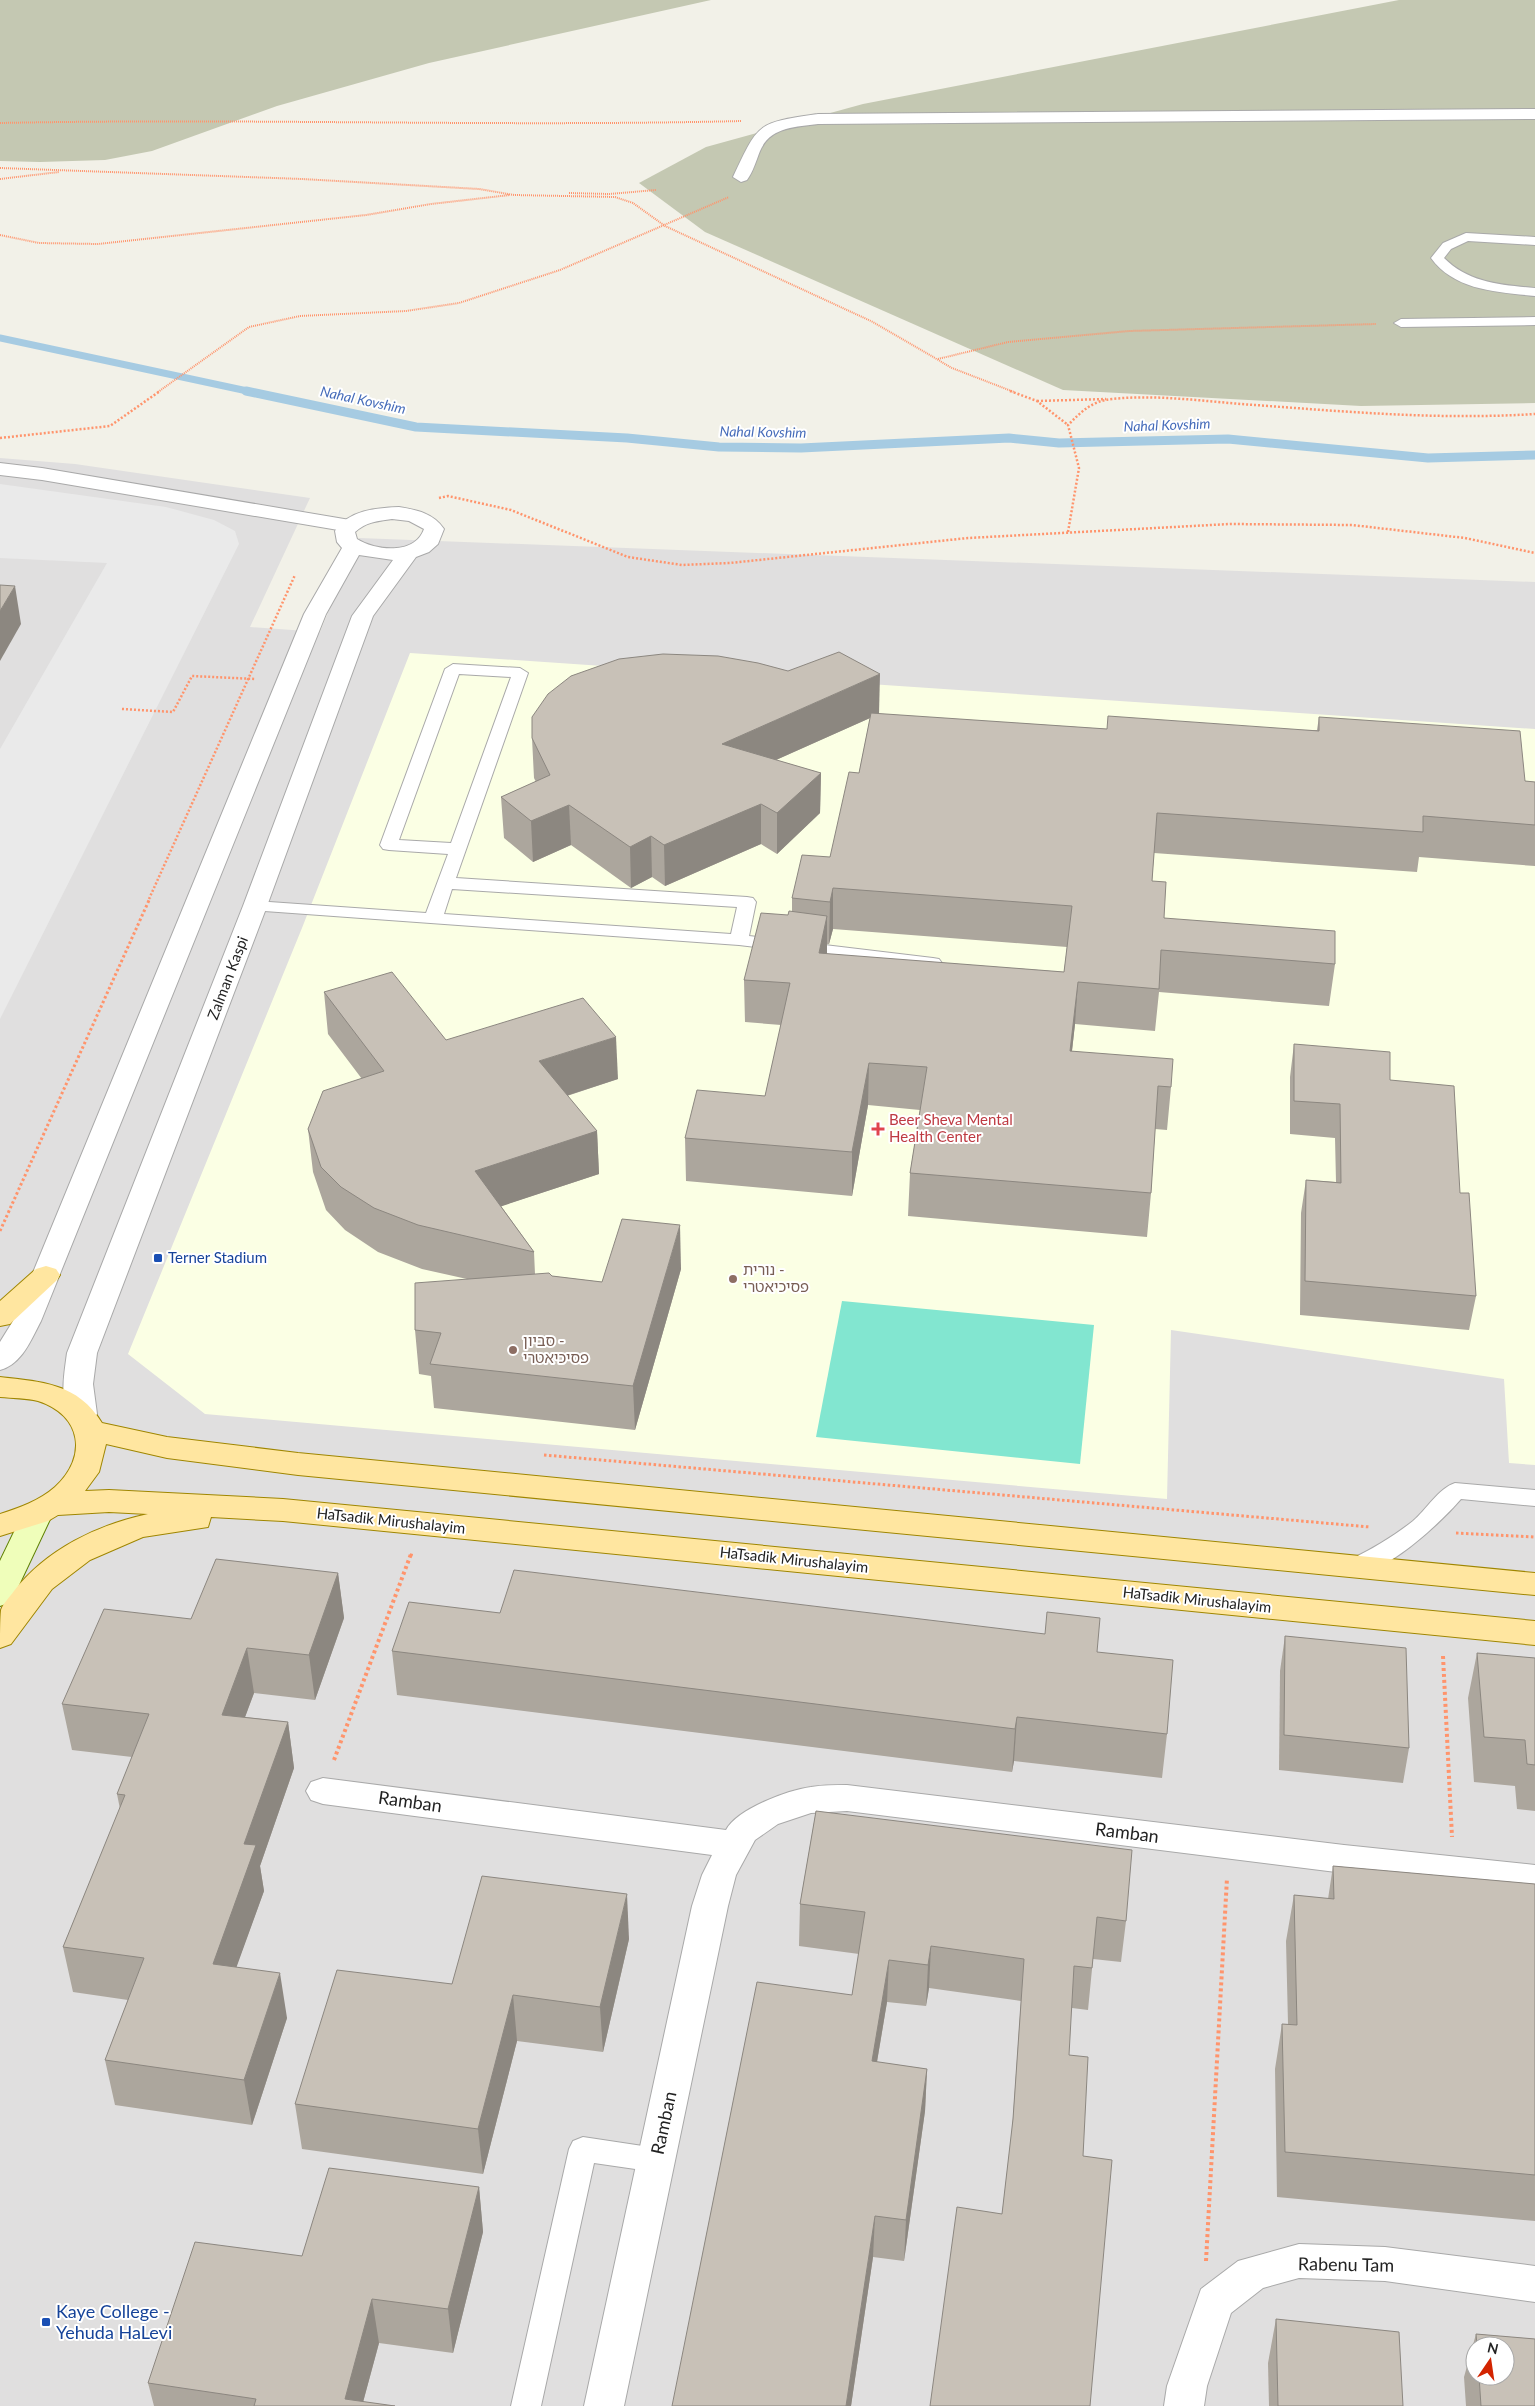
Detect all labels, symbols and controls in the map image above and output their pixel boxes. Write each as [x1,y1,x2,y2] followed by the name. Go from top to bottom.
[319,382,407,417] water label: Nahal Kovshim
[1123,414,1211,435] water label: Nahal Kovshim
[719,422,807,441] water label: Nahal Kovshim
[203,933,251,1022] street label: Zalman Kaspi
[889,1110,1013,1145] place label: Beer Sheva Mental Health Center
[871,1122,885,1136] marker: Beer Sheva Mental Health Center
[168,1248,267,1266] place label: Terner Stadium
[152,1252,164,1264] marker: Terner Stadium
[743,1260,809,1295] place label: נורית - פסיכיאטרי
[727,1273,739,1285] marker: נורית - פסיכיאטרי
[523,1331,589,1366] place label: סביון - פסיכיאטרי
[507,1344,519,1356] marker: סביון - פסיכיאטרי
[316,1503,466,1537] street label: HaTsadik Mirushalayim
[719,1542,869,1576] street label: HaTsadik Mirushalayim
[1122,1582,1272,1616] street label: HaTsadik Mirushalayim
[377,1786,443,1816] street label: Ramban
[1094,1817,1160,1847] street label: Ramban
[646,2089,680,2156] street label: Ramban
[1298,2252,1394,2276] street label: Rabenu Tam
[56,2300,172,2343] place label: Kaye College - Yehuda HaLevi
[40,2316,52,2328] marker: Kaye College - Yehuda HaLevi
[1465,2336,1515,2386] north arrow
[1486,2338,1500,2357] text: N

